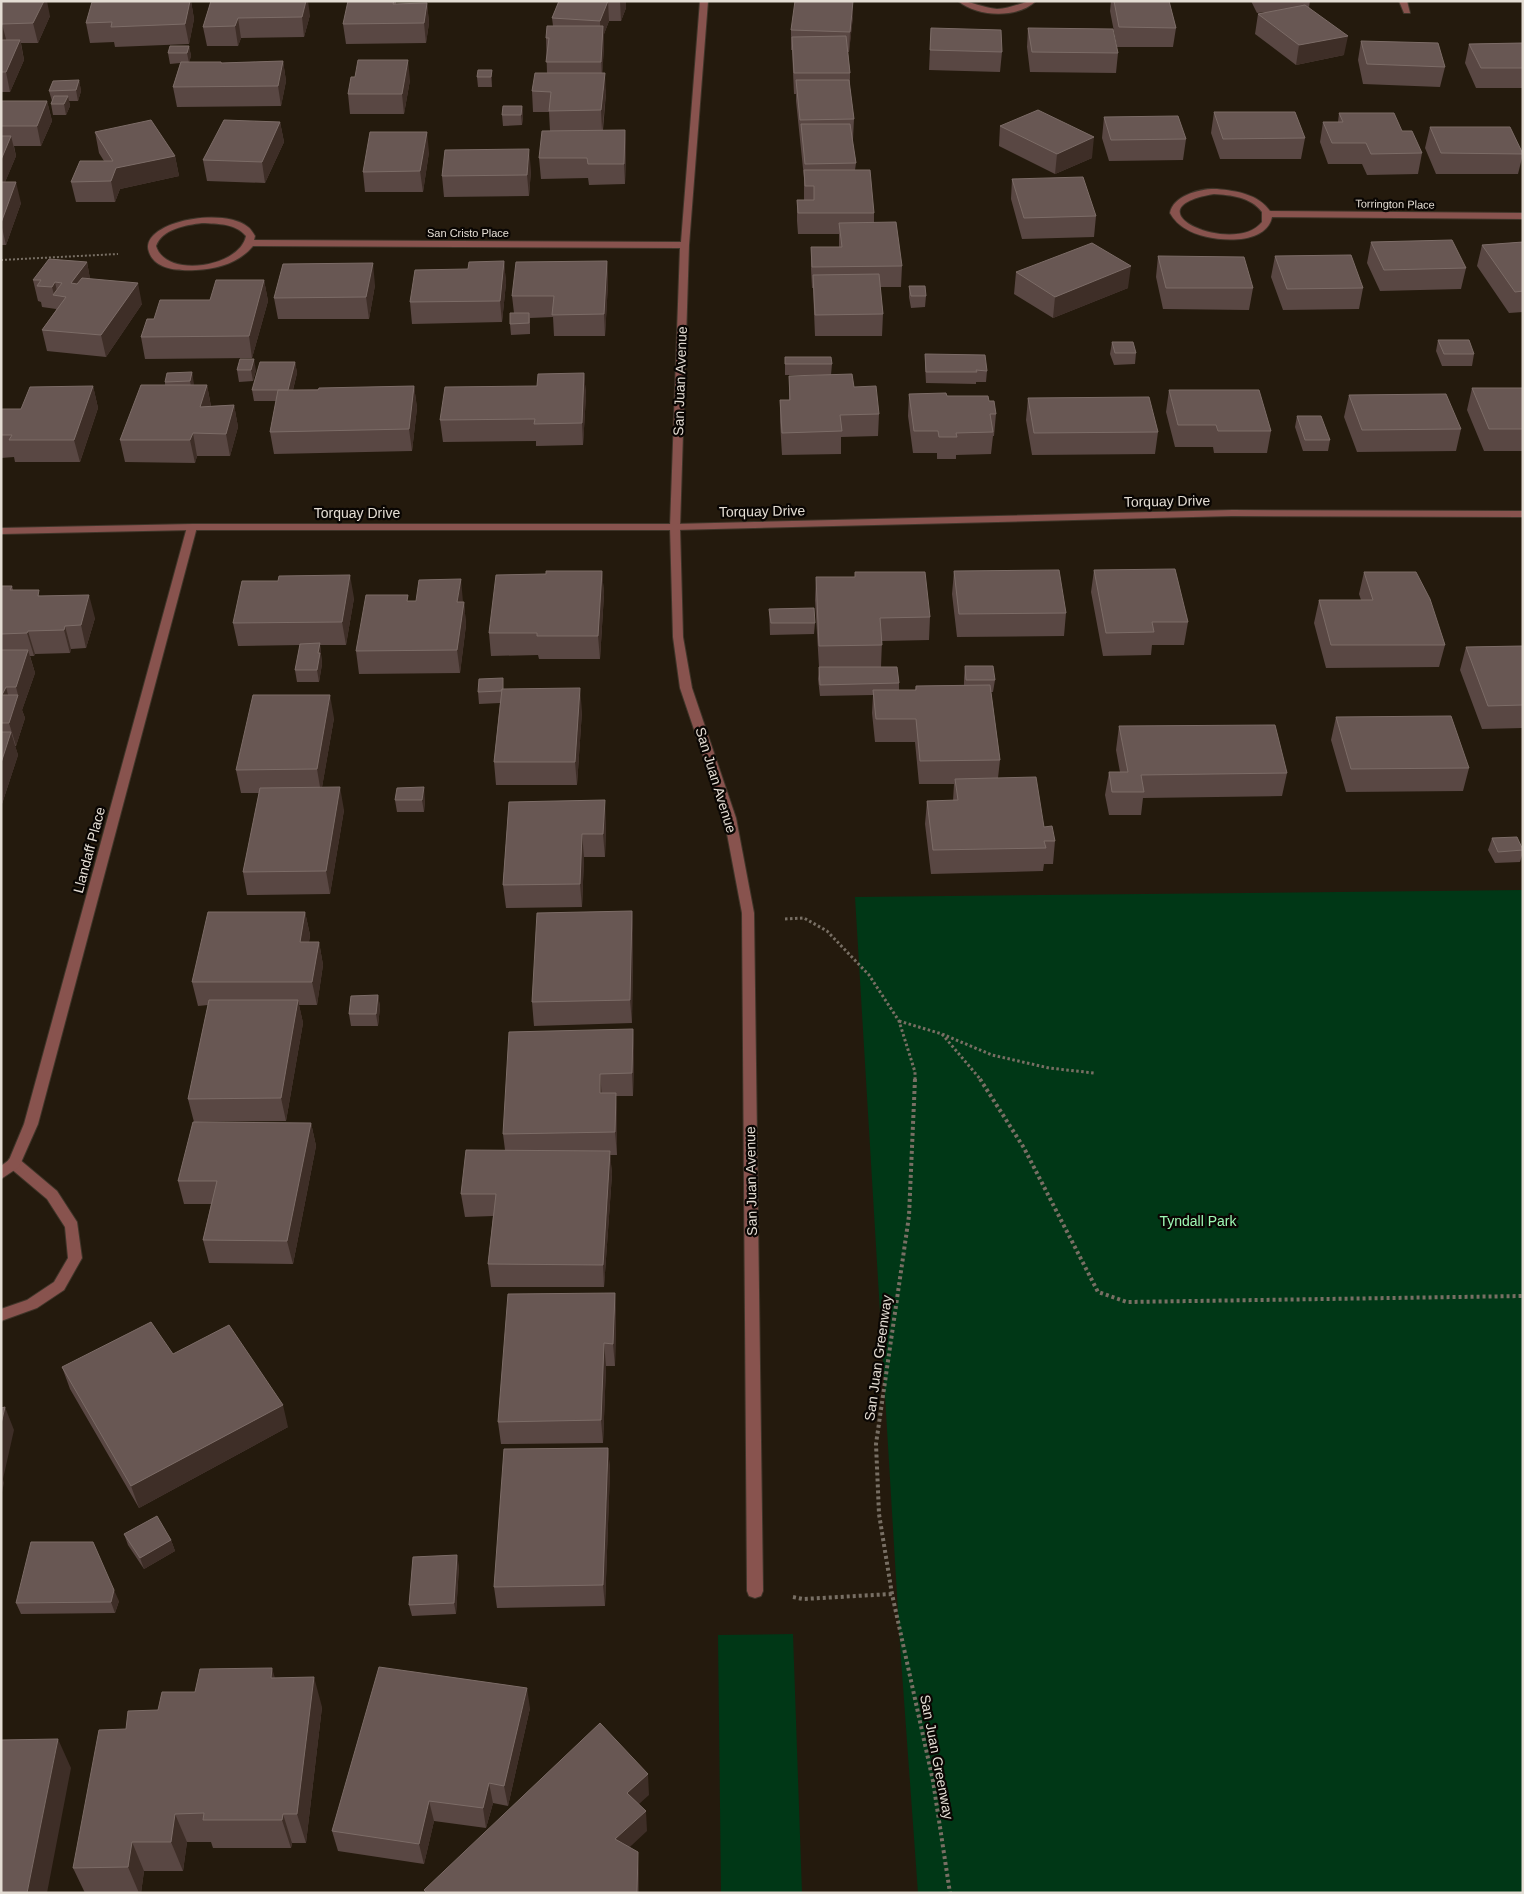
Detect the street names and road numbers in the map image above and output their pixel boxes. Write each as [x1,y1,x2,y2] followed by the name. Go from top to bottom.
[1355,197,1435,211] street label: Torrington Place
[427,227,509,239] street label: San Cristo Place
[670,326,690,436] street label: San Juan Avenue
[1124,492,1211,510] street label: Torquay Drive
[719,502,806,520] street label: Torquay Drive
[314,505,400,521] street label: Torquay Drive
[692,725,740,835] street label: San Juan Avenue
[70,805,108,895] street label: Llandaff Place
[742,1126,760,1236] street label: San Juan Avenue
[861,1294,895,1422] street label: San Juan Greenway
[917,1693,957,1821] street label: San Juan Greenway

